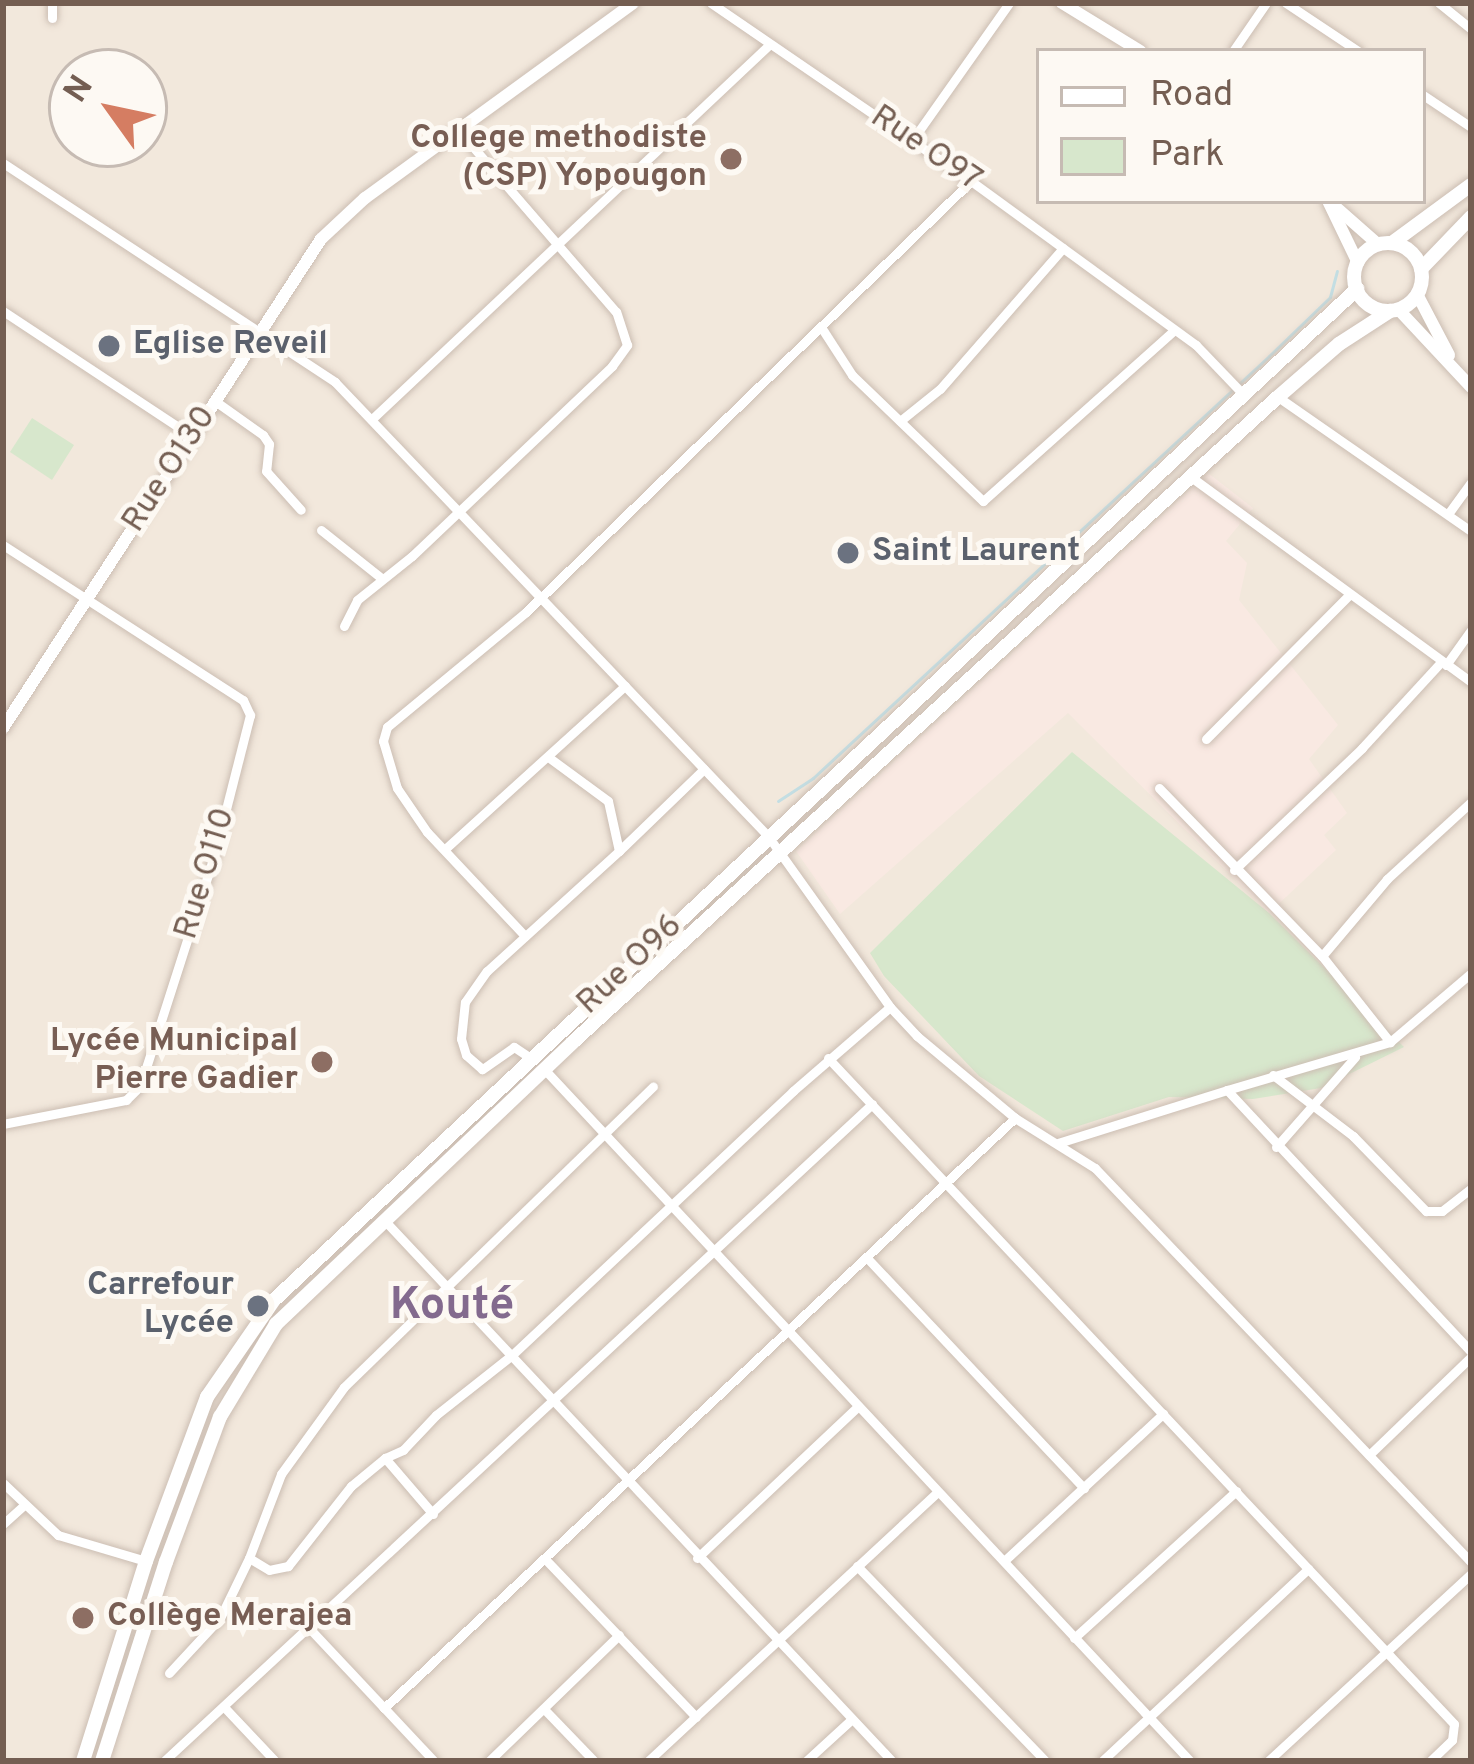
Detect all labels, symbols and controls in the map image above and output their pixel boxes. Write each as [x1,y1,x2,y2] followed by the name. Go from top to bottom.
[48,48,168,168] north arrow
[1036,48,1426,204] legend
[56,69,104,111] text: N
[1150,73,1233,119] text: Road
[862,99,988,201] street label: Rue O97
[410,120,707,198] place label: College methodiste (CSP) Yopougon
[1150,133,1224,179] text: Park
[718,146,744,172] marker: College methodiste (CSP) Yopougon
[133,326,328,366] place label: Eglise Reveil
[96,333,122,359] marker: Eglise Reveil
[116,399,226,541] street label: Rue O130
[872,533,1080,573] place label: Saint Laurent
[835,540,861,566] marker: Saint Laurent
[168,804,246,944] street label: Rue O110
[570,908,692,1024] street label: Rue O96
[50,1023,298,1101] place label: Lycée Municipal Pierre Gadier
[309,1049,335,1075] marker: Lycée Municipal Pierre Gadier
[87,1267,234,1345] place label: Carrefour Lycée
[390,1280,514,1334] district label: Kouté
[245,1293,271,1319] marker: Carrefour Lycée
[107,1598,352,1638] place label: Collège Merajea
[70,1605,96,1631] marker: Collège Merajea

